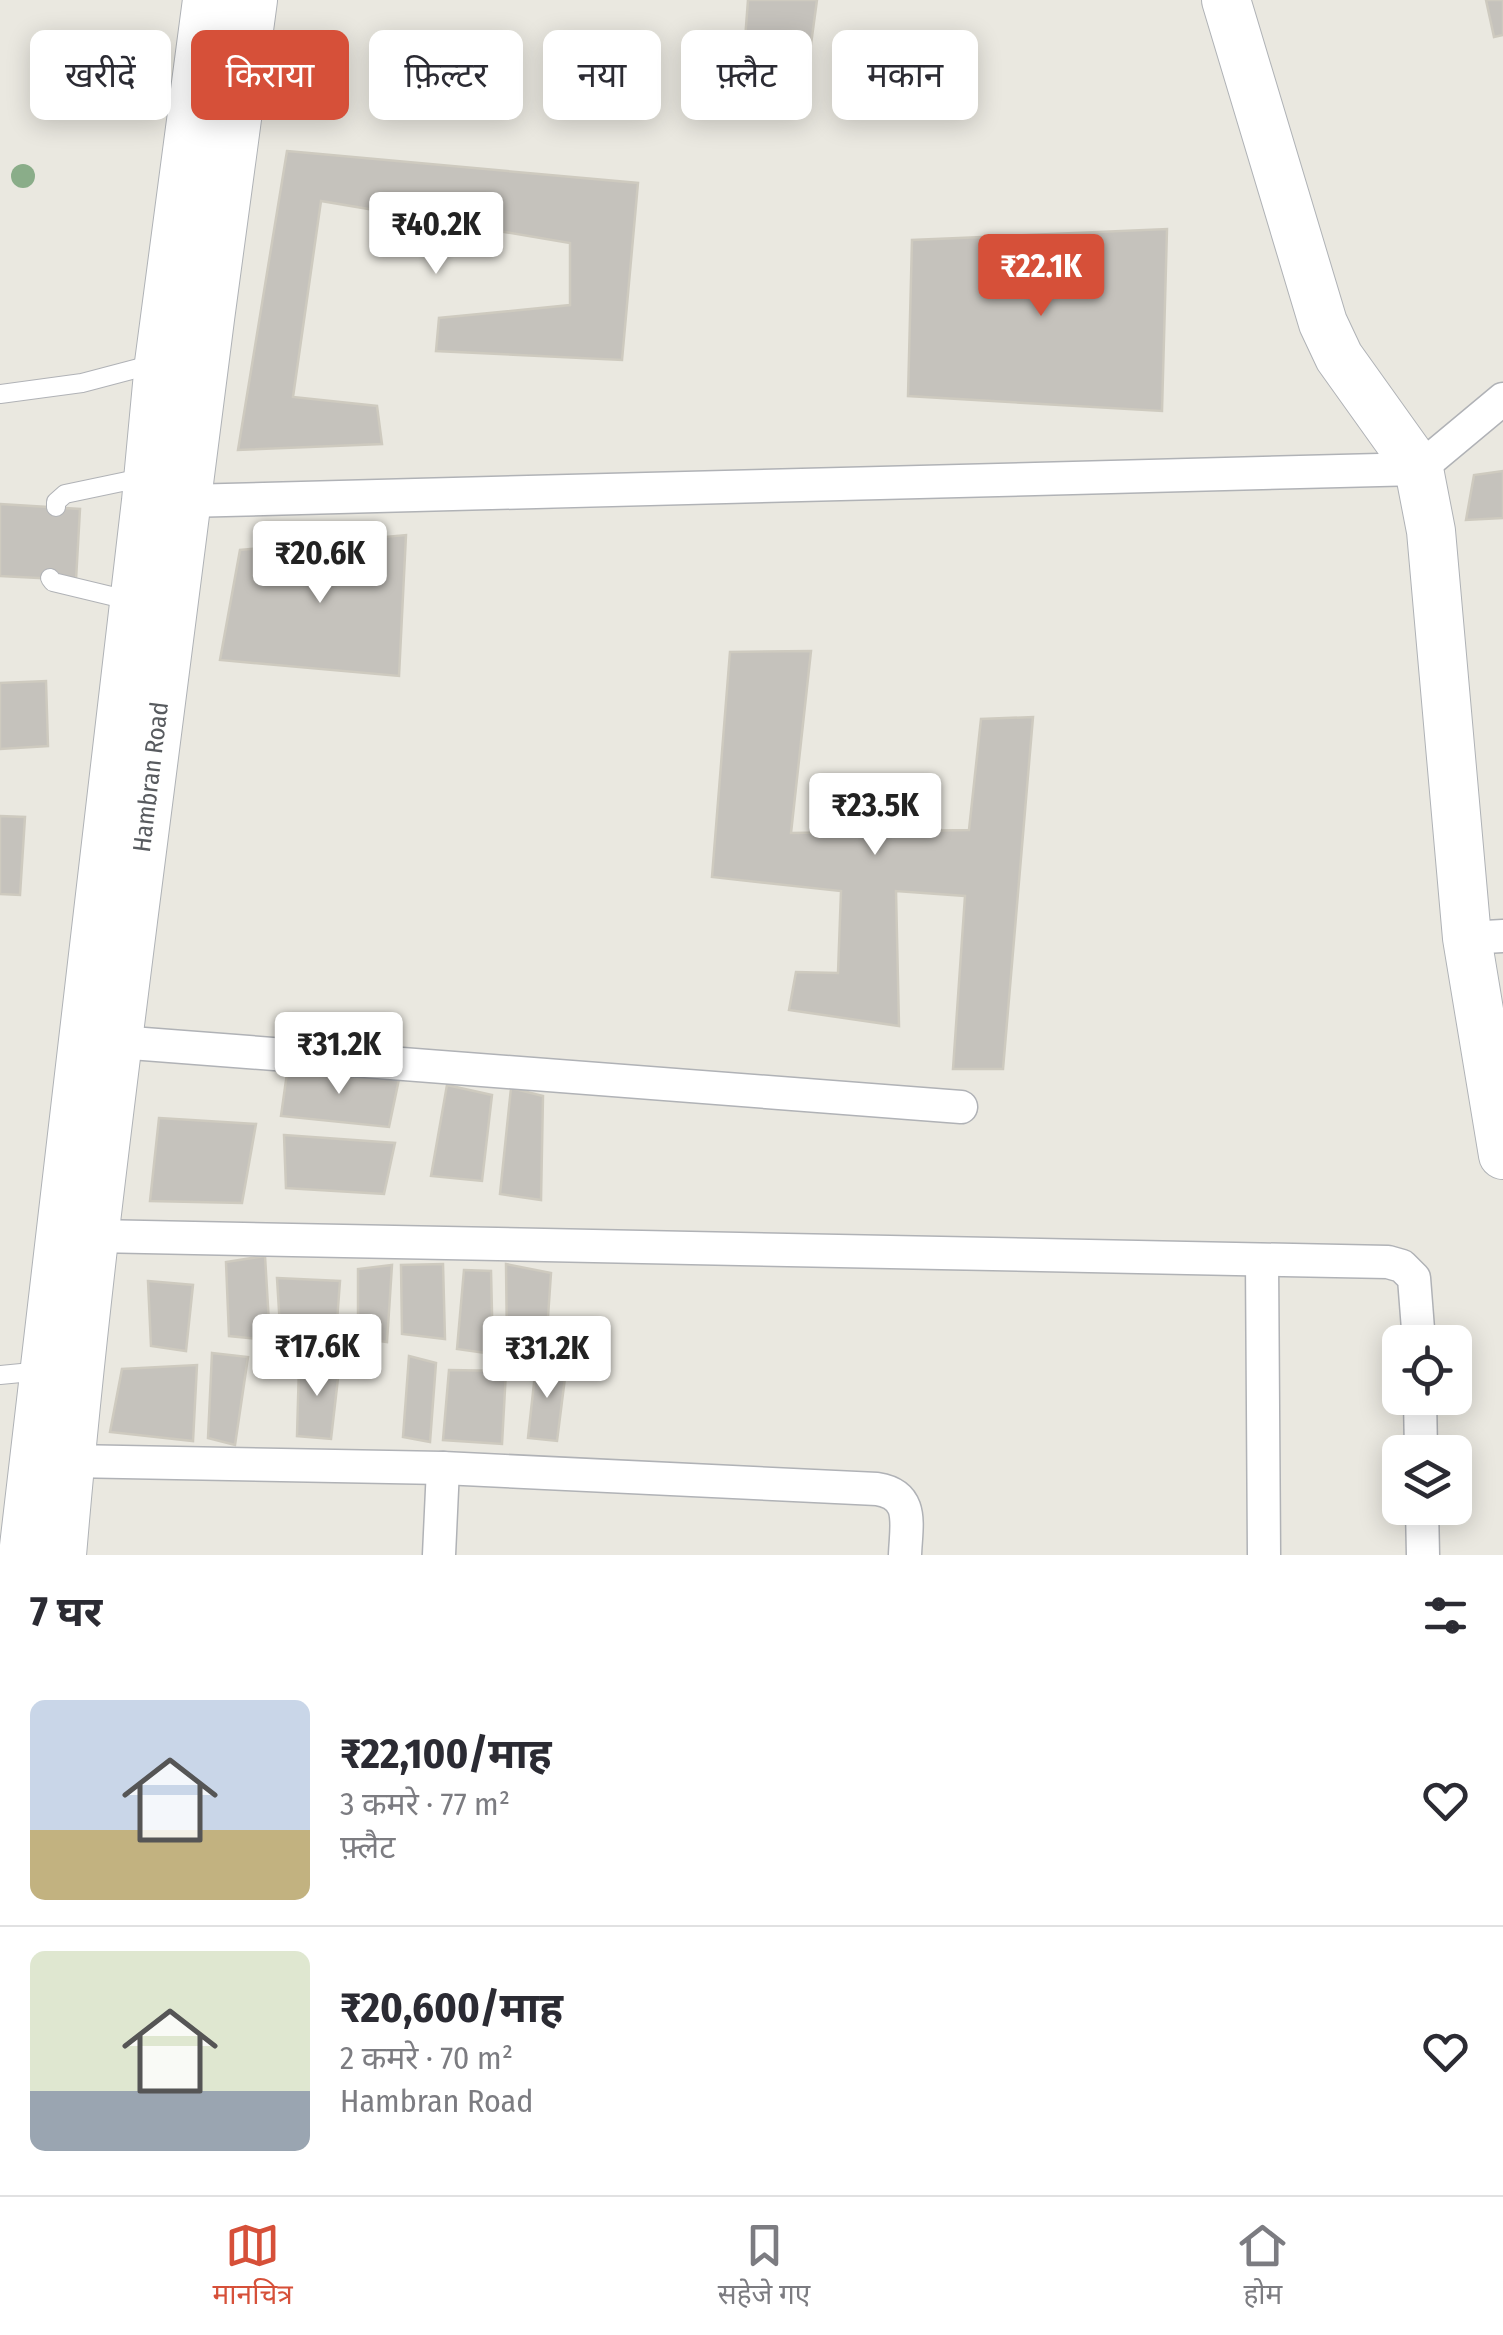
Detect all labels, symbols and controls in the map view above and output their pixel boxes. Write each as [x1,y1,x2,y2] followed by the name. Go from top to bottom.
[30,30,171,120] chip: खरीदें
[191,30,349,120] chip: किराया
[369,30,523,120] chip: फ़िल्टर
[543,30,661,120] chip: नया
[681,30,812,120] chip: फ़्लैट
[832,30,978,120] chip: मकान
[355,192,517,277] pin: ₹40.2K
[391,205,481,243] text: ₹40.2K
[960,234,1122,319] pin: ₹22.1K
[1000,247,1082,285] text: ₹22.1K
[239,521,401,606] pin: ₹20.6K
[275,534,365,572] text: ₹20.6K
[127,700,175,854] street label: Hambran Road
[794,773,956,858] pin: ₹23.5K
[831,786,919,824] text: ₹23.5K
[258,1012,420,1097] pin: ₹31.2K
[297,1025,381,1063] text: ₹31.2K
[236,1314,398,1399] pin: ₹17.6K
[466,1316,628,1401] pin: ₹31.2K
[1382,1325,1472,1525] map controls
[1382,1325,1472,1415] button: locate
[274,1327,360,1365] text: ₹17.6K
[505,1329,589,1367] text: ₹31.2K
[1382,1435,1472,1525] button: layers
[30,1587,102,1637] text: 7 घर
[1418,1588,1473,1643] icon: filters
[340,1729,552,1779] text: ₹22,100/माह
[110,1740,230,1860] icon: home
[1418,1773,1473,1828] icon: heart
[340,1785,510,1823] text: 3 कमरे · 77 m²
[340,1828,395,1866] text: फ़्लैट
[340,1983,563,2033] text: ₹20,600/माह
[110,1991,230,2111] icon: home
[1418,2024,1473,2079] icon: heart
[340,2039,513,2077] text: 2 कमरे · 70 m²
[340,2082,533,2120] text: Hambran Road
[213,2218,293,2315] tab: मानचित्र
[718,2218,810,2315] tab: सहेजे गए
[1235,2218,1290,2315] tab: होम

